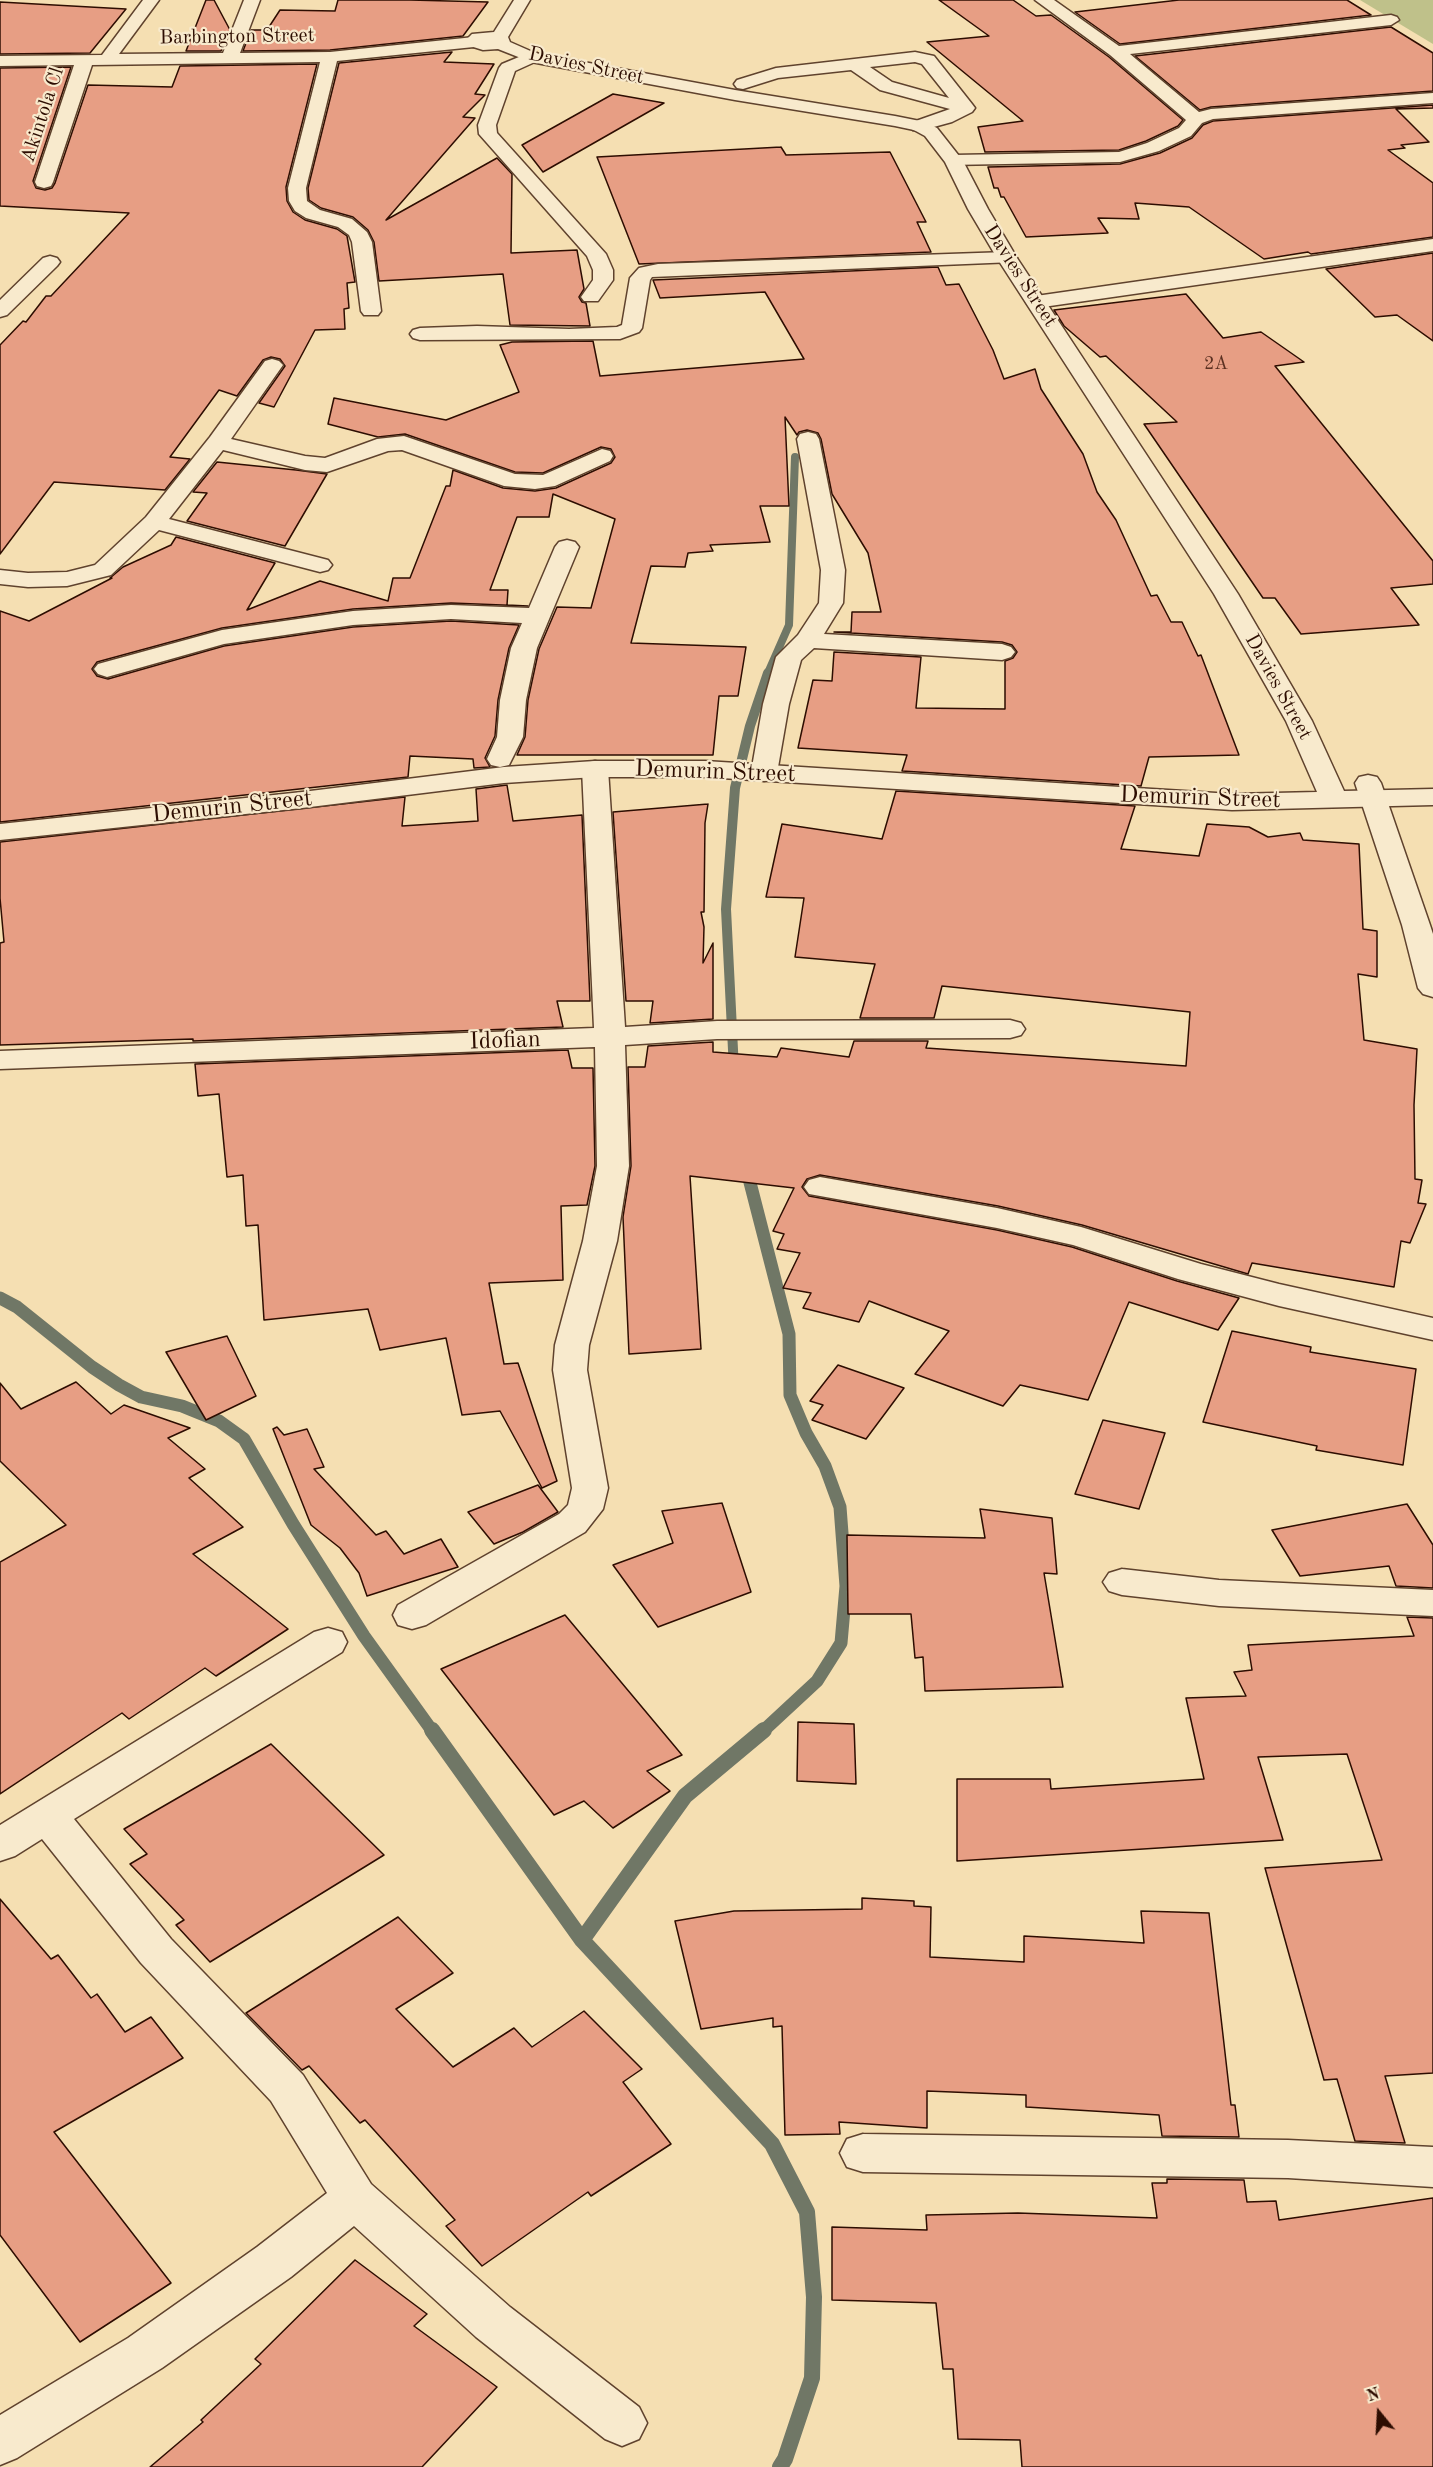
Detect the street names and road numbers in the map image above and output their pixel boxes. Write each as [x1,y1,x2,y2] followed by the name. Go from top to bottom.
[159,24,315,50] street label: Barbington Street
[526,42,646,90] street label: Davies Street
[16,64,70,166] street label: Akintola Cl
[978,220,1062,332] street label: Davies Street
[1239,630,1317,744] street label: Davies Street
[634,755,796,789] street label: Demurin Street
[1119,781,1281,815] street label: Demurin Street
[150,784,314,830] street label: Demurin Street
[469,1025,541,1057] street label: Idofian

